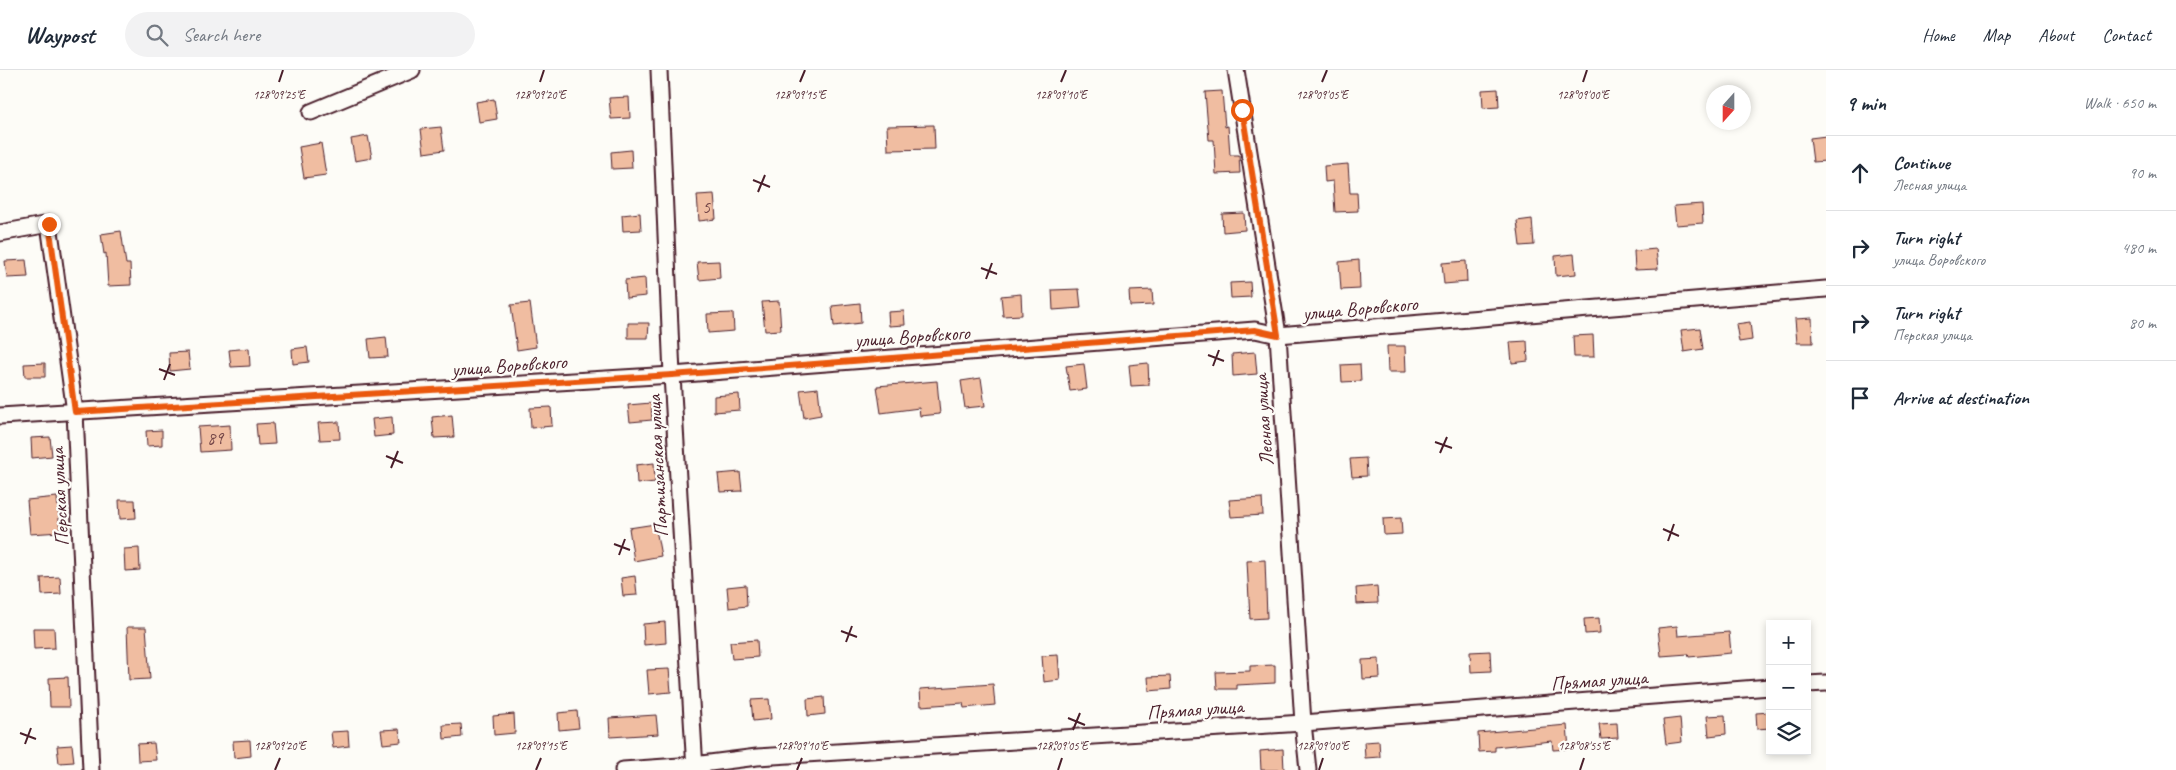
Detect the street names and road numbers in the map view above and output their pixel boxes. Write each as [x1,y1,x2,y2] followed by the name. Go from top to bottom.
[1301,291,1419,326] street label: улица Воровского
[853,320,971,353] street label: улица Воровского
[450,349,568,382] street label: улица Воровского
[1248,372,1279,466] street label: Лесная улица
[641,392,674,538] street label: Партизанская улица
[44,445,75,547] street label: Перская улица
[1550,665,1650,696] street label: Прямая улица
[1146,694,1246,725] street label: Прямая улица

